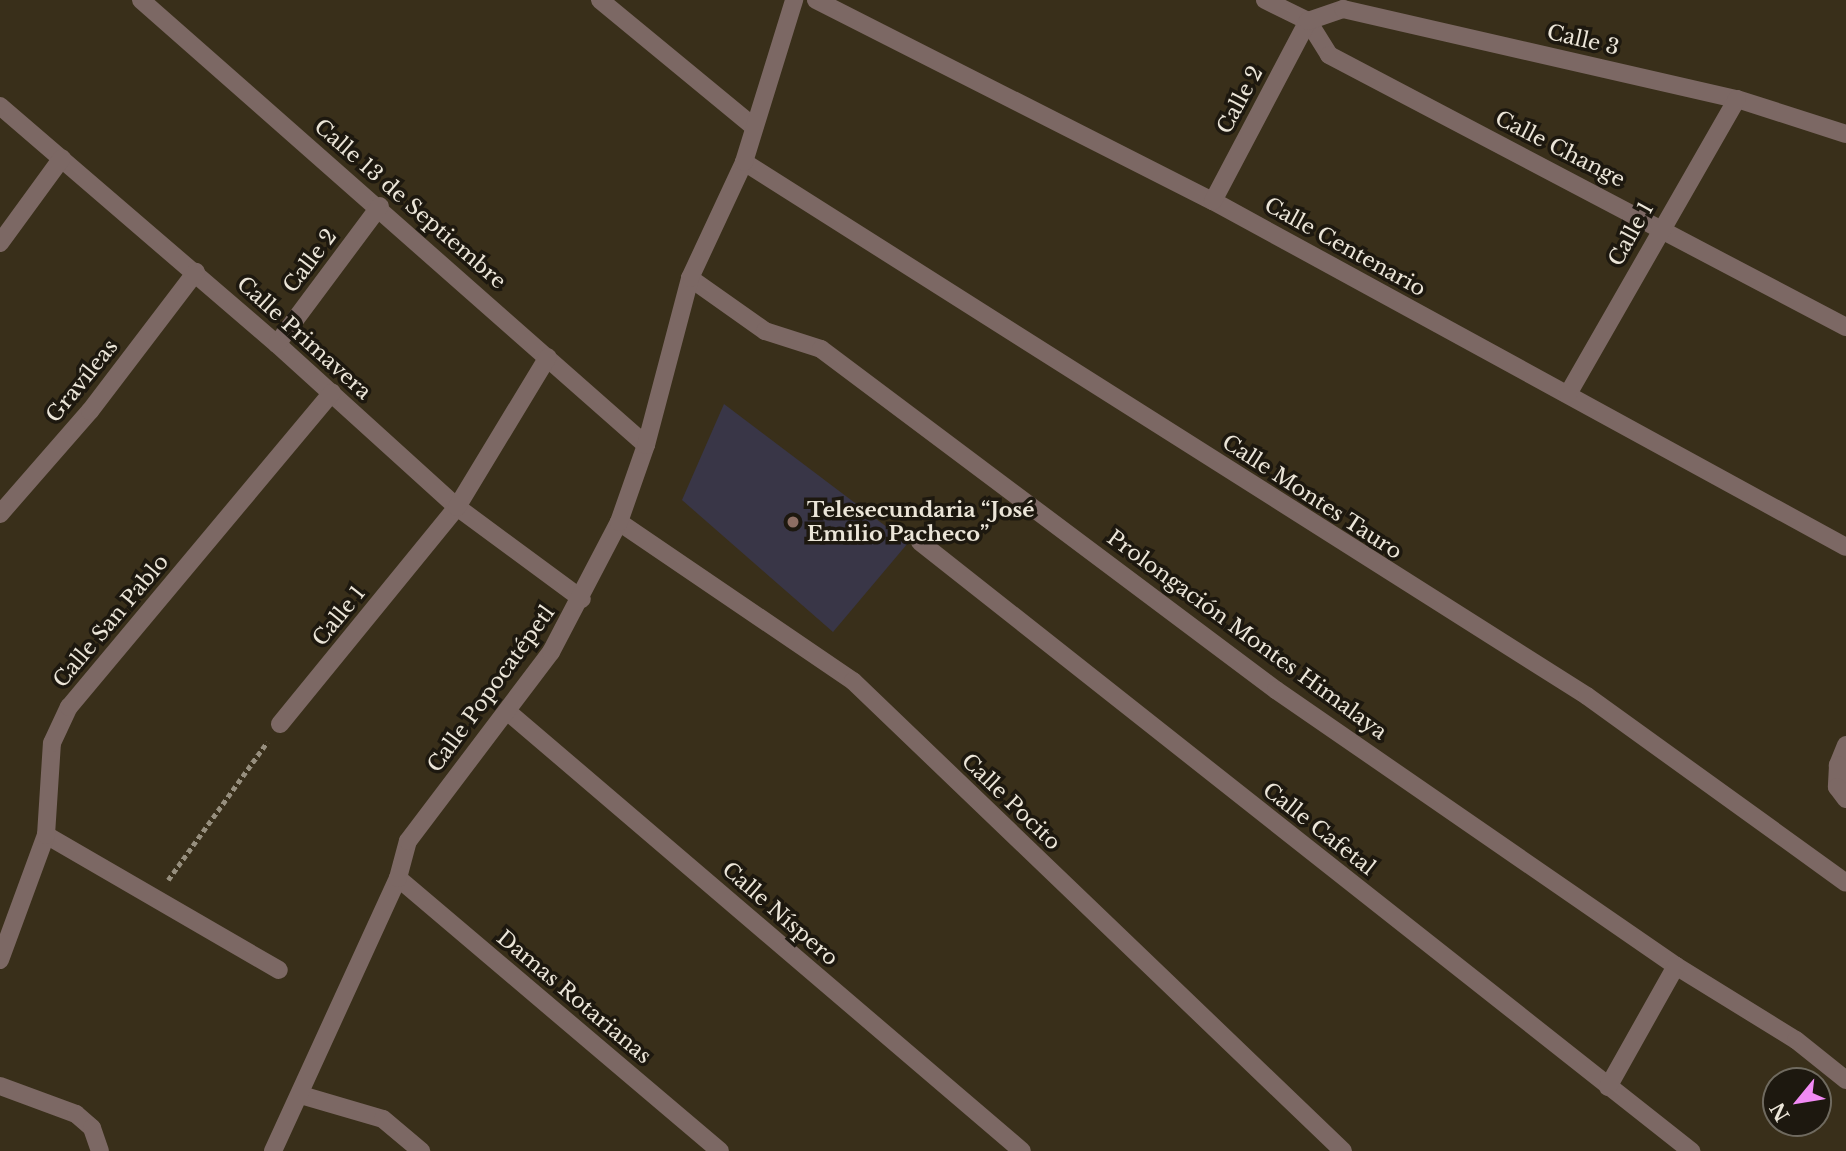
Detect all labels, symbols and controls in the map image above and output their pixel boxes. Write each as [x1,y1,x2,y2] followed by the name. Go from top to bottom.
[1545,19,1621,61] street label: Calle 3
[1212,62,1268,138] street label: Calle 2
[1491,106,1629,192] street label: Calle Change
[309,114,511,294] street label: Calle 13 de Septiembre
[1260,192,1430,302] street label: Calle Centenario
[1603,197,1659,271] street label: Calle 1
[278,224,342,298] street label: Calle 2
[232,271,376,405] street label: Calle Primavera
[41,334,123,428] street label: Gravíleas
[1217,429,1407,565] street label: Calle Montes Tauro
[807,497,1035,547] place label: Telesecundaria “José Emilio Pacheco”
[785,514,801,530] marker: Telesecundaria “José Emilio Pacheco”
[1102,525,1392,745] street label: Prolongación Montes Himalaya
[48,549,174,693] street label: Calle San Pablo
[307,581,371,651] street label: Calle 1
[422,601,560,777] street label: Calle Popocatépetl
[956,749,1066,855] street label: Calle Pocito
[1258,777,1380,881] street label: Calle Cafetal
[717,857,843,971] street label: Calle Níspero
[492,925,656,1069] street label: Damas Rotarianas
[1762,1067,1832,1137] north arrow
[1766,1098,1795,1125] text: N

